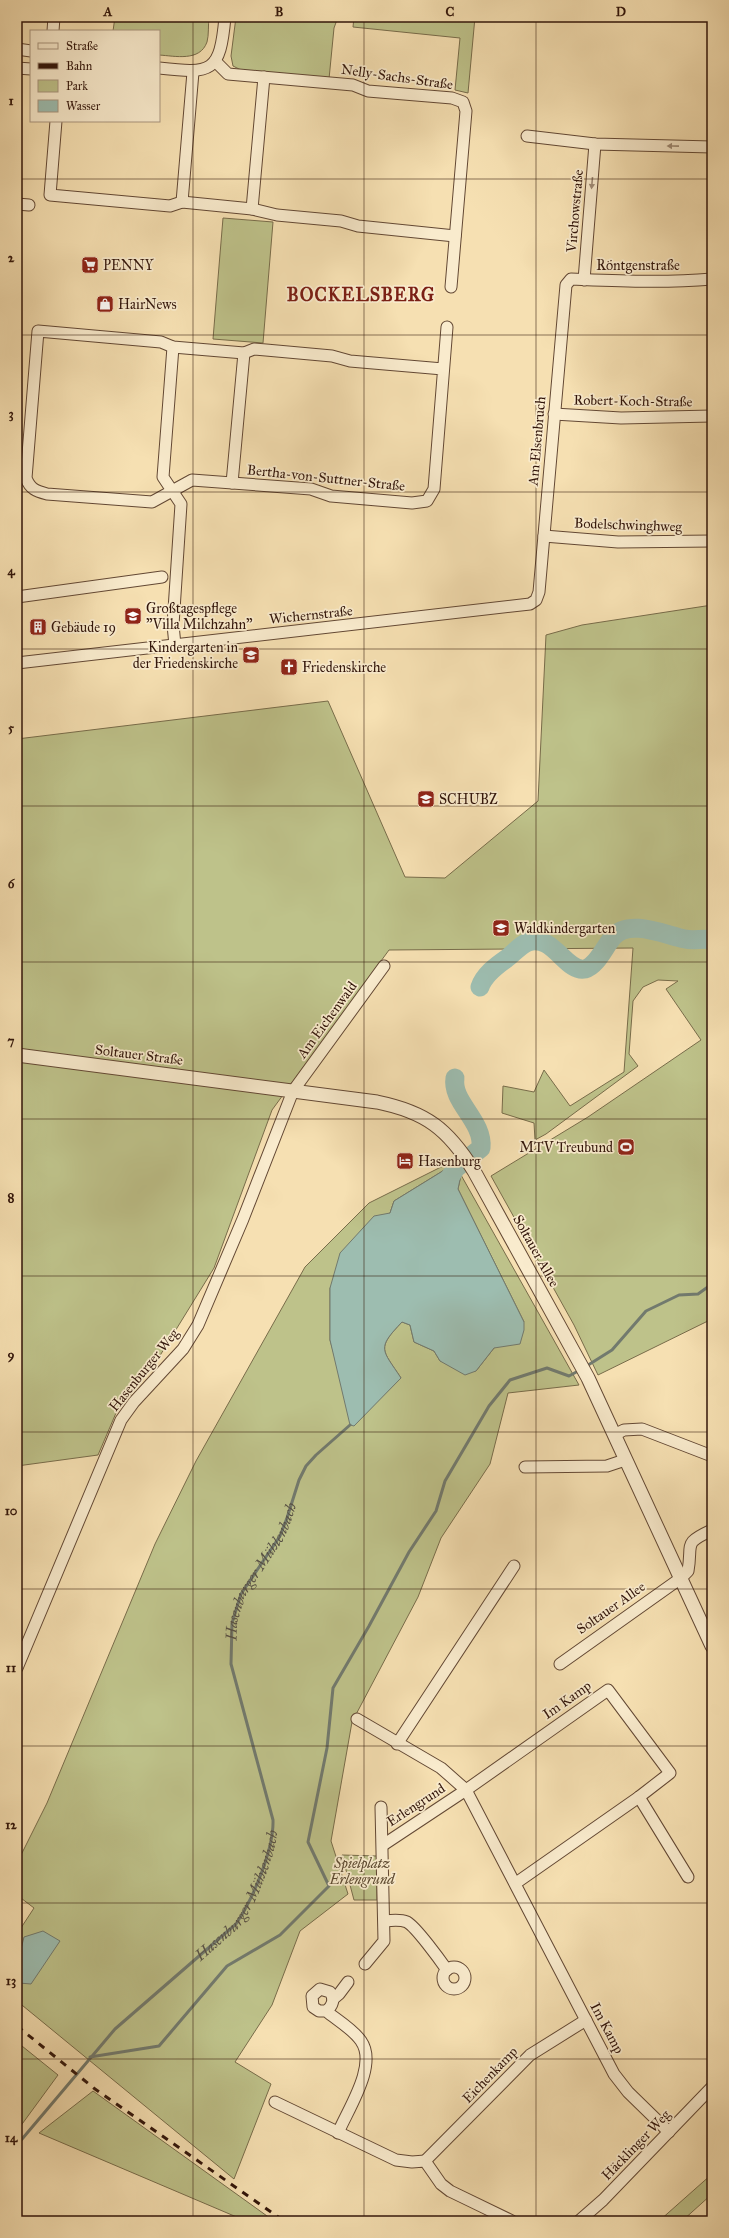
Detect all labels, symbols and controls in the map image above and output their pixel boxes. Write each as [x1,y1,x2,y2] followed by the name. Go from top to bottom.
[103,4,113,20] text: A
[275,4,284,20] text: B
[446,4,455,20] text: C
[616,4,626,20] text: D
[30,30,160,122] legend
[66,39,98,53] text: Straße
[66,59,93,73] text: Bahn
[340,61,454,93] street label: Nelly-Sachs-Straße
[66,79,88,93] text: Park
[8,93,14,109] text: 1
[66,99,101,113] text: Wasser
[666,143,679,149] one-way arrow
[563,169,587,254] street label: Virchowstraße
[589,177,596,189] one-way arrow
[8,250,15,266] text: 2
[80,255,100,275] supermarket icon: PENNY
[103,257,155,274] place label: PENNY
[596,257,680,274] street label: Röntgenstraße
[287,284,435,306] district label: BOCKELSBERG
[95,294,115,314] shop icon: HairNews
[118,296,177,313] place label: HairNews
[573,391,693,411] street label: Robert-Koch-Straße
[525,395,549,487] street label: Am Elsenbruch
[8,406,14,422] text: 3
[246,461,406,495] street label: Bertha-von-Suttner-Straße
[574,515,683,535] street label: Bodelschwinghweg
[7,563,15,579] text: 4
[146,600,253,633] place label: Großtagespflege "Villa Milchzahn"
[268,602,354,628] street label: Wichernstraße
[123,606,143,626] school or university icon: Großtagespflege "Villa Milchzahn"
[28,617,48,637] building icon: Gebäude 19
[51,619,116,636] place label: Gebäude 19
[133,639,238,672] place label: Kindergarten in der Friedenskirche
[241,645,261,665] school or university icon: Kindergarten in der Friedenskirche
[279,657,299,677] church icon: Friedenskirche
[302,659,386,676] place label: Friedenskirche
[8,720,15,736] text: 5
[416,789,436,809] school or university icon: SCHUBZ
[439,791,498,808] place label: SCHUBZ
[8,876,16,892] text: 6
[491,918,511,938] school or university icon: Waldkindergarten
[514,920,616,937] place label: Waldkindergarten
[293,978,361,1063] street label: Am Eichenwald
[8,1033,15,1049] text: 7
[94,1041,184,1069] street label: Soltauer Straße
[616,1137,636,1157] sports icon: MTV Treubund
[520,1139,613,1156] place label: MTV Treubund
[395,1151,415,1171] hotel icon: Hasenburg
[418,1153,481,1170] place label: Hasenburg
[8,1190,15,1206] text: 8
[509,1212,563,1290] street label: Soltauer Allee
[105,1325,183,1415] street label: Hasenburger Weg
[8,1347,15,1363] text: 9
[223,1500,300,1642] water label: Hasenburger Mühlenbach
[5,1503,18,1519] text: 10
[573,1578,649,1638] street label: Soltauer Allee
[6,1660,16,1676] text: 11
[539,1677,595,1723] street label: Im Kamp
[384,1780,448,1830] street label: Erlengrund
[5,1817,17,1833] text: 12
[190,1828,282,1965] water label: Hasenburger Mühlenbach
[328,1855,396,1888] park label: Spielplatz Erlengrund
[6,1973,16,1989] text: 13
[586,2000,628,2056] street label: Im Kamp
[459,2043,521,2107] street label: Eichenkamp
[598,2106,674,2184] street label: Häcklinger Weg
[5,2130,18,2146] text: 14

